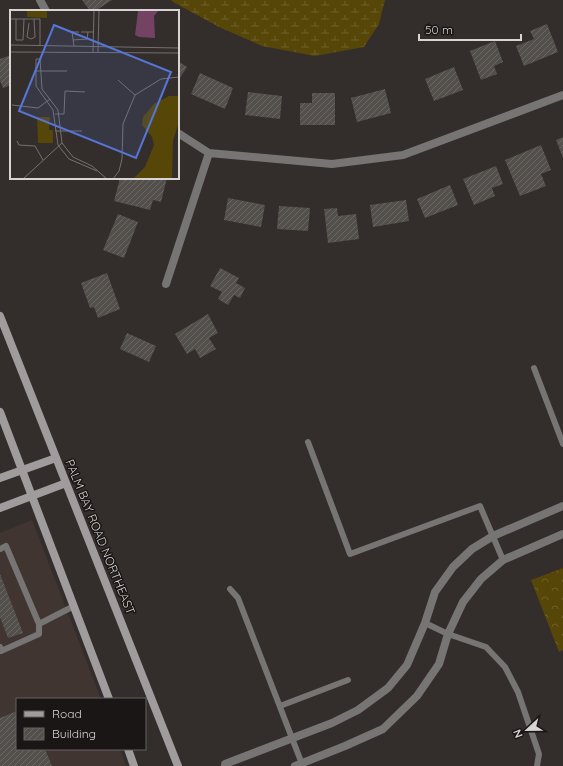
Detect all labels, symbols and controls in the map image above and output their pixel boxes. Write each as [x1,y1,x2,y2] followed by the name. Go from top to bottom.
[10,10,179,179] inset map
[419,16,521,42] scale bar
[425,22,453,37] text: 50 m
[62,457,139,617] street label: PALM BAY ROAD NORTHEAST
[16,698,146,750] legend
[52,706,82,721] text: Road
[507,710,547,750] north arrow
[52,726,96,741] text: Building
[510,727,526,740] text: N

